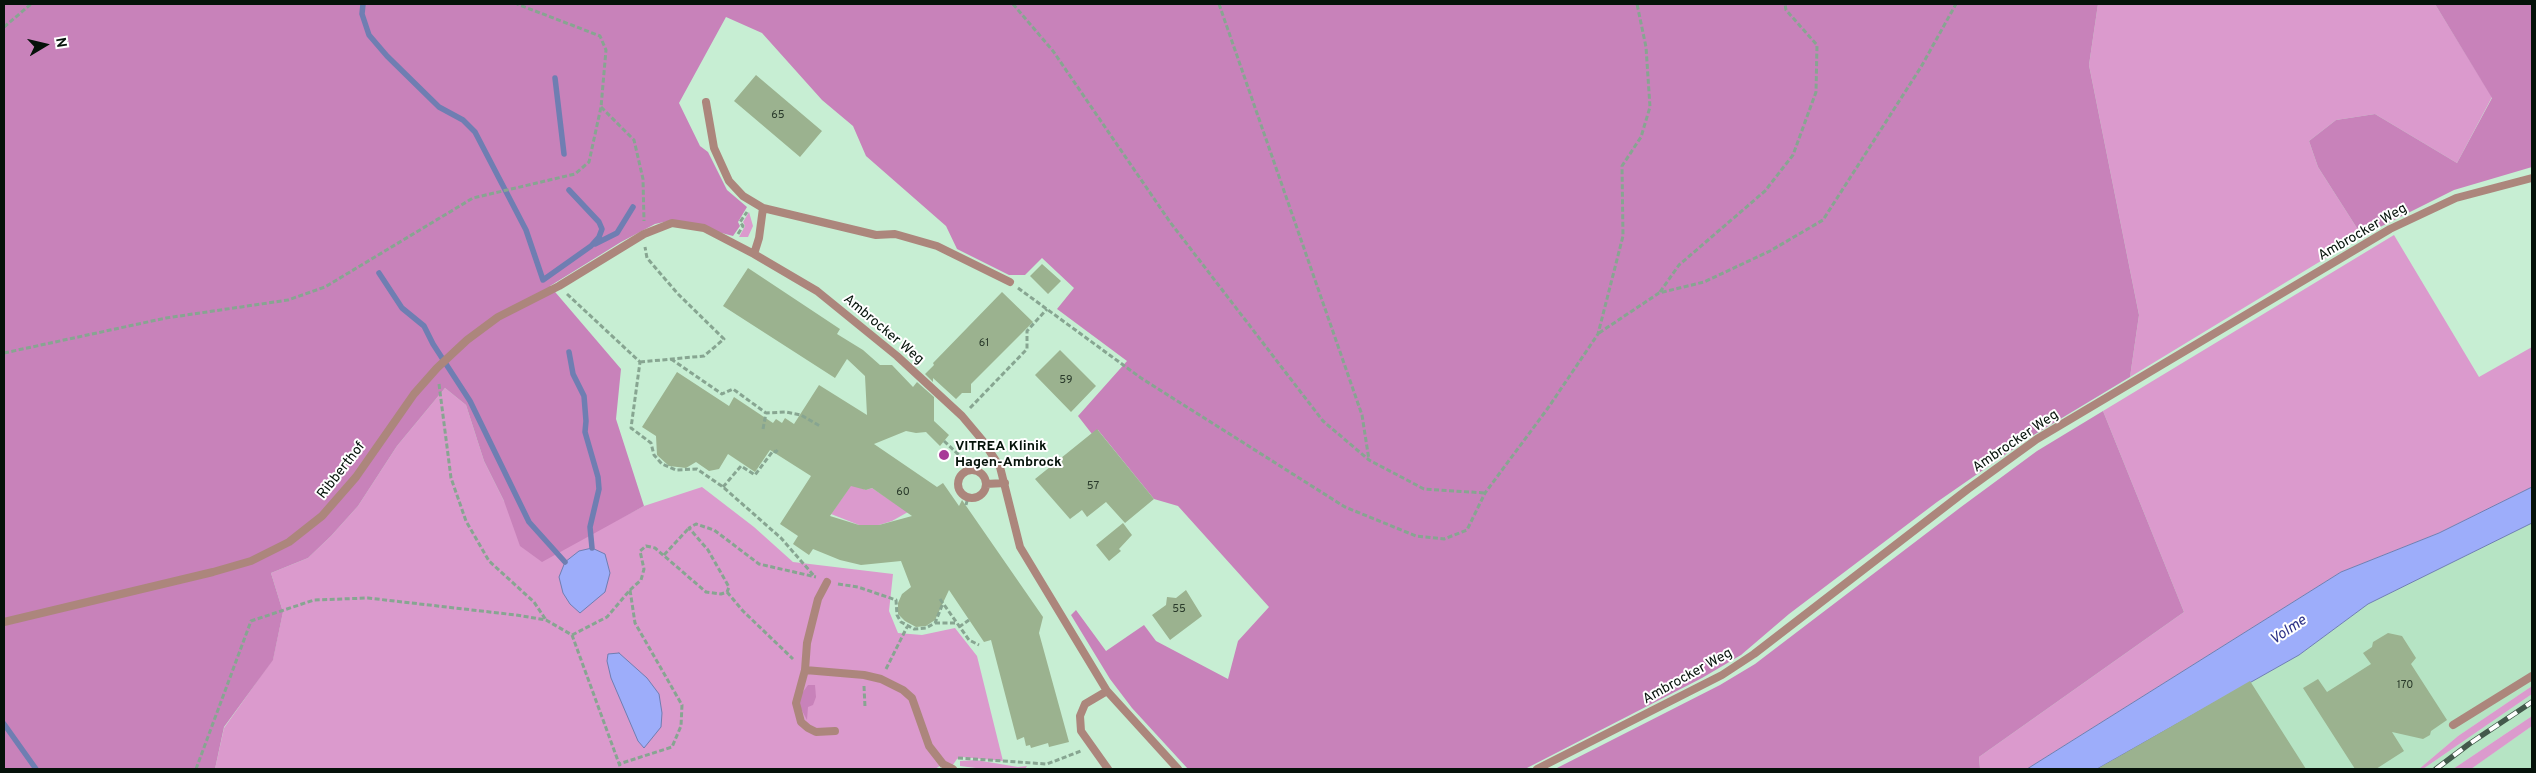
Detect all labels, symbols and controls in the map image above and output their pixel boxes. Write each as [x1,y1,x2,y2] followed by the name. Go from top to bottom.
[20,20,70,70] north arrow
[51,36,69,49] text: N
[771,109,785,123] house number: 65
[2316,201,2410,265] street label: Ambrocker Weg
[839,291,927,369] street label: Ambrocker Weg
[979,337,989,351] house number: 61
[1059,374,1073,388] house number: 59
[1970,407,2062,477] street label: Ambrocker Weg
[315,439,369,503] street label: Ribberthof
[955,439,1062,472] place label: VITREA Klinik Hagen-Ambrock
[937,448,951,462] marker: VITREA Klinik Hagen-Ambrock
[1087,480,1099,494] house number: 57
[896,486,910,500] house number: 60
[1172,603,1186,617] house number: 55
[2267,612,2311,650] water label: Volme
[1640,645,1736,709] street label: Ambrocker Weg
[2397,679,2413,693] house number: 170

